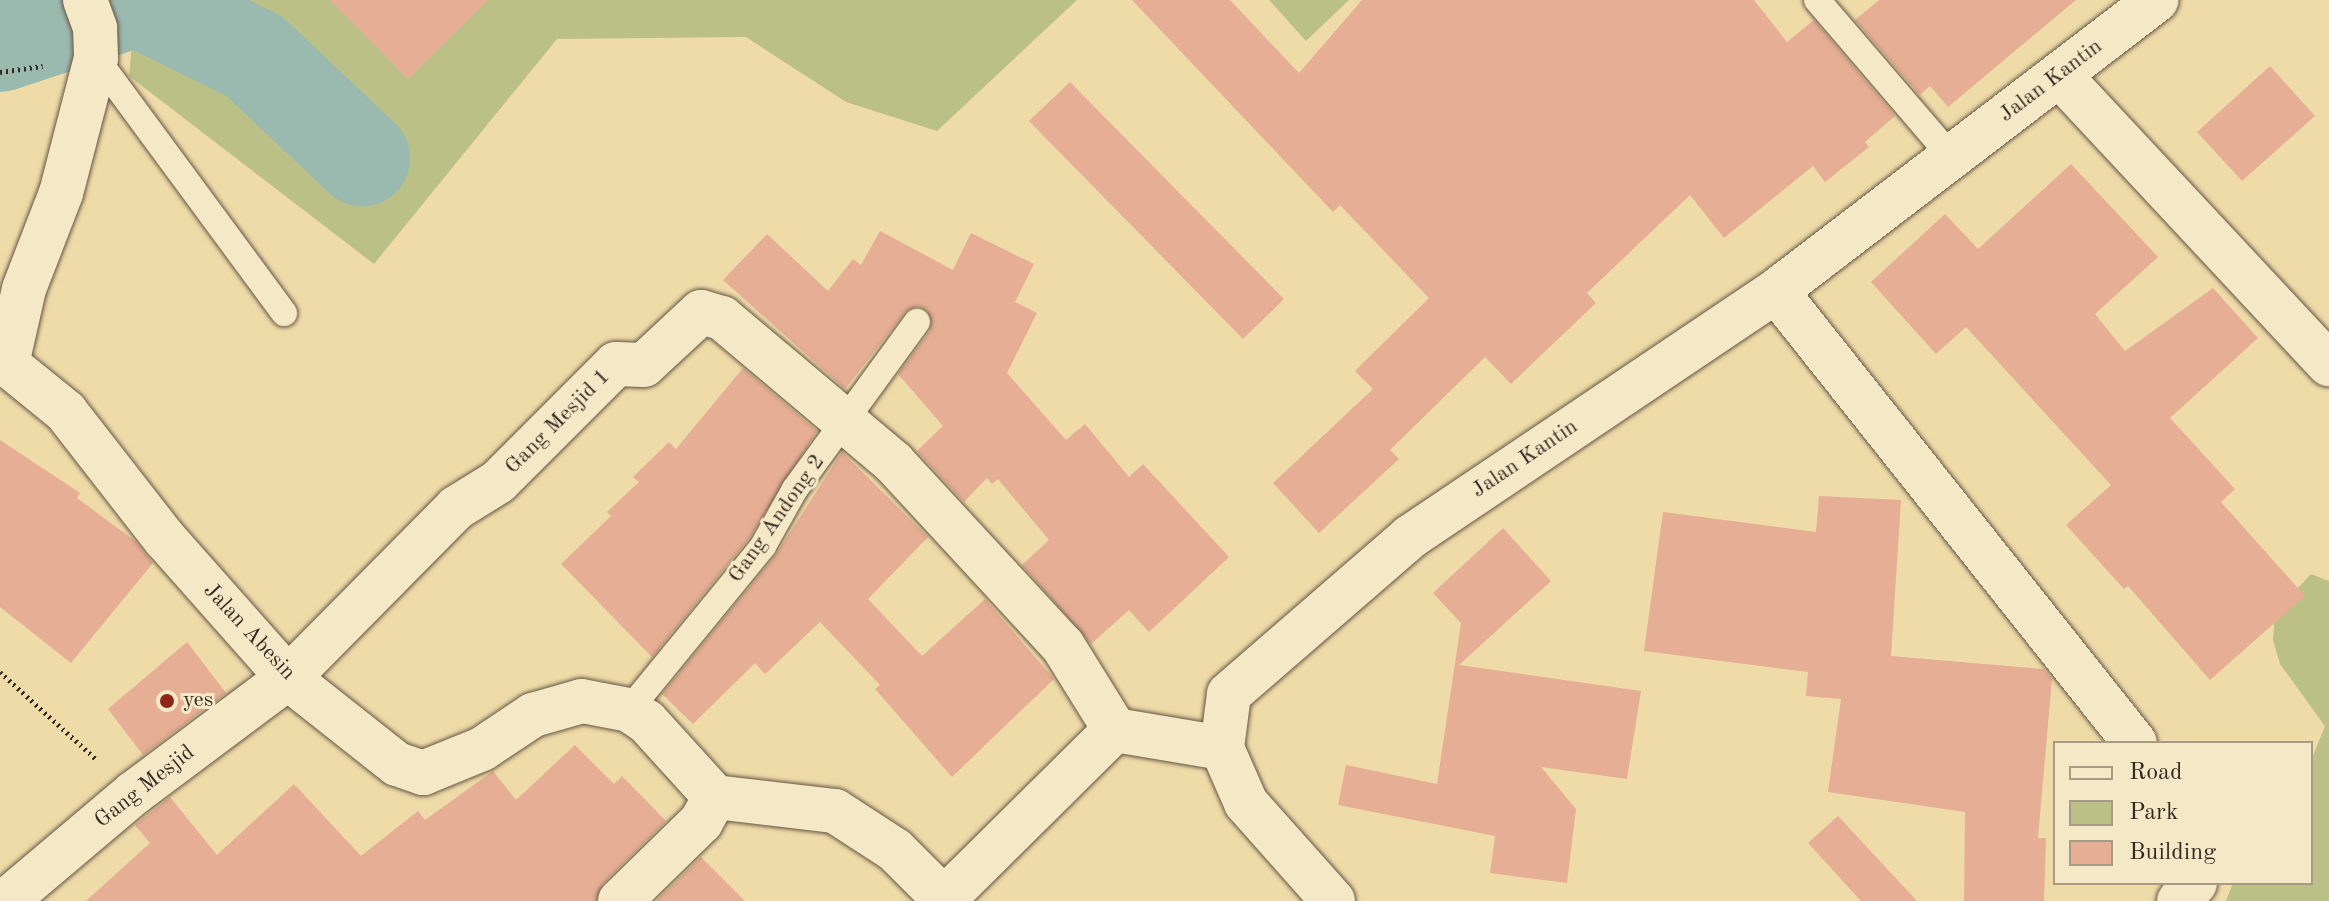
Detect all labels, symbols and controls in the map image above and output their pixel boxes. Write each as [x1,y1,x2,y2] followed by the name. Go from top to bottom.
[1994,34,2108,128] street label: Jalan Kantin
[500,364,616,480] street label: Gang Mesjid 1
[1467,414,1583,504] street label: Jalan Kantin
[723,450,831,588] street label: Gang Andong 2
[197,578,301,686] street label: Jalan Abesin
[183,688,213,714] place label: yes
[158,692,176,710] marker: yes
[90,740,200,834] street label: Gang Mesjid
[2053,741,2313,885] legend
[2129,761,2182,785] text: Road
[2129,801,2178,825] text: Park
[2129,841,2216,865] text: Building

